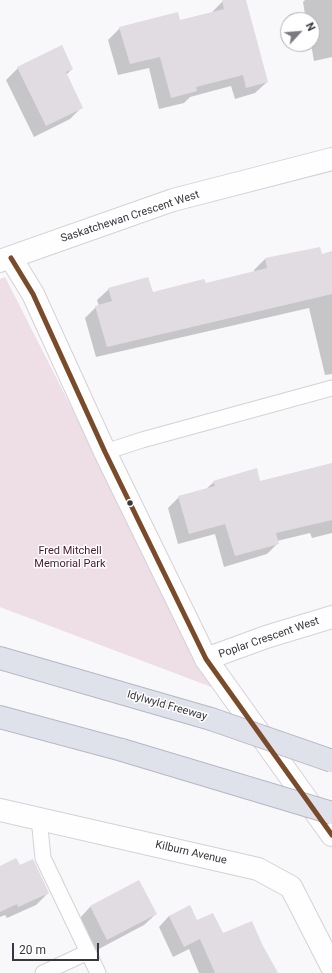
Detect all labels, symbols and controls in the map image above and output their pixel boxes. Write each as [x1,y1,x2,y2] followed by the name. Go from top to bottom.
[280,12,320,52] north arrow
[303,21,318,33] text: N
[59,188,201,246] street label: Saskatchewan Crescent West
[125,498,135,508] unlabelled marker
[34,544,106,570] park label: Fred Mitchell Memorial Park
[217,615,321,661] street label: Poplar Crescent West
[125,688,209,724] street label: Idylwyld Freeway
[154,838,228,868] street label: Kilburn Avenue
[14,935,101,961] scale bar
[19,943,46,957] text: 20 m

